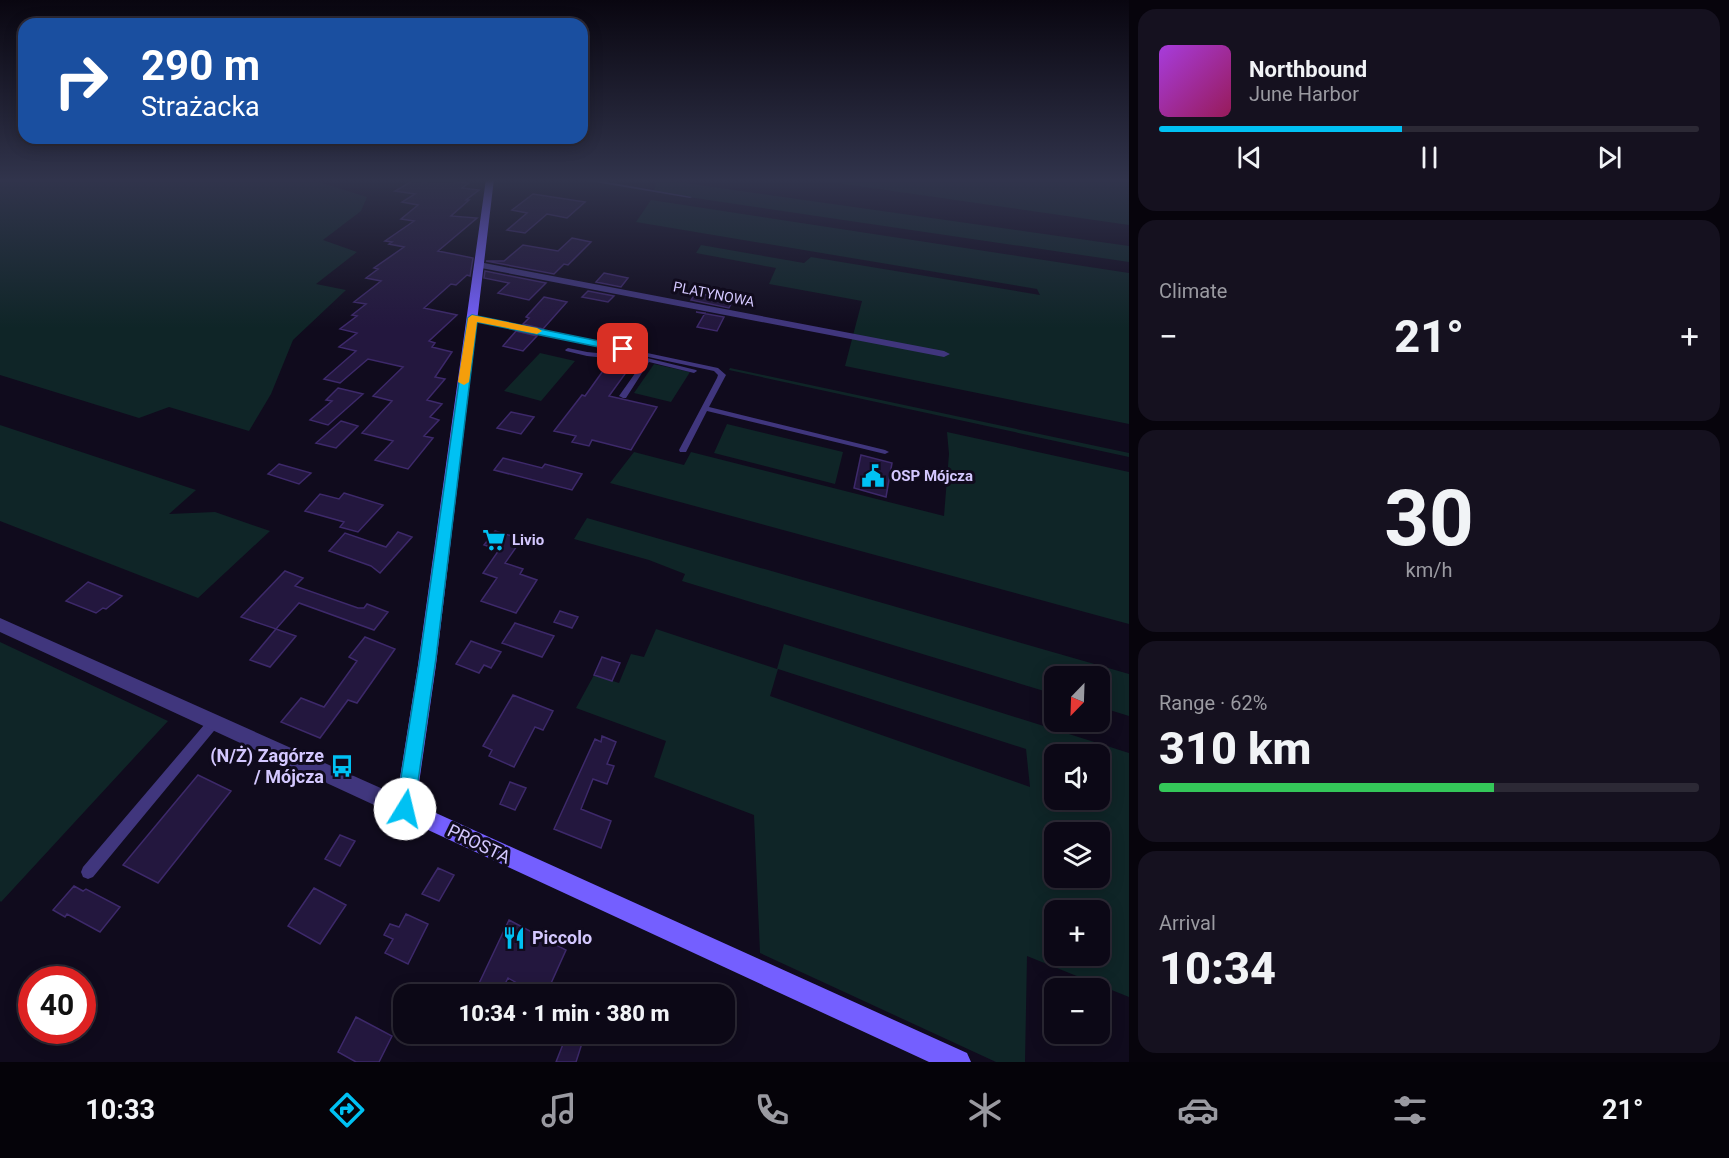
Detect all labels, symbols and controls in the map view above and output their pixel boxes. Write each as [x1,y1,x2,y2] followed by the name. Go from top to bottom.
[141,41,260,90] text: 290 m
[42,42,120,120] icon: right
[1249,57,1367,82] text: Northbound
[1249,82,1359,106] text: June Harbor
[141,91,260,123] text: Strażacka
[1233,141,1266,174] icon: previous
[1413,141,1446,174] icon: pause
[1593,141,1626,174] icon: next
[672,278,756,310] street label: PLATYNOWA
[1159,279,1227,303] text: Climate
[1394,310,1464,363] text: 21°
[1159,317,1178,356] text: −
[1680,317,1699,356] text: +
[597,323,648,374] pin
[606,332,639,365] icon: arrive
[860,463,886,489] public building icon: OSP Mójcza
[891,467,973,485] place label: OSP Mójcza
[1384,473,1474,564] text: 30
[481,527,507,553] supermarket icon: Livio
[512,531,544,549] place label: Livio
[1406,558,1452,582] text: km/h
[1044,666,1110,732] north arrow
[1044,666,1110,1044] map controls
[1159,691,1267,715] text: Range · 62%
[1159,722,1311,775] text: 310 km
[1044,744,1110,810] button: sound
[210,745,324,787] place label: (N/Ż) Zagórze / Mójcza
[329,753,355,779] bus stop icon: (N/Ż) Zagórze / Mójcza
[373,777,437,841] position arrow
[444,819,514,868] street label: PROSTA
[1044,822,1110,888] button: layers
[1044,900,1110,966] button: +
[1159,911,1216,935] text: Arrival
[501,925,527,951] restaurant icon: Piccolo
[532,927,592,948] place label: Piccolo
[1159,942,1276,995] text: 10:34
[18,966,96,1044] speed limit sign: 40
[1044,978,1110,1044] button: −
[459,1001,669,1026] text: 10:34 · 1 min · 380 m
[326,1089,368,1131] icon: directions
[538,1089,580,1131] icon: music
[751,1089,793,1131] icon: phone
[964,1089,1006,1131] icon: climate
[1177,1089,1219,1131] icon: car
[1389,1089,1431,1131] icon: filters
[85,1094,155,1126] text: 10:33
[1602,1094,1644,1126] text: 21°

